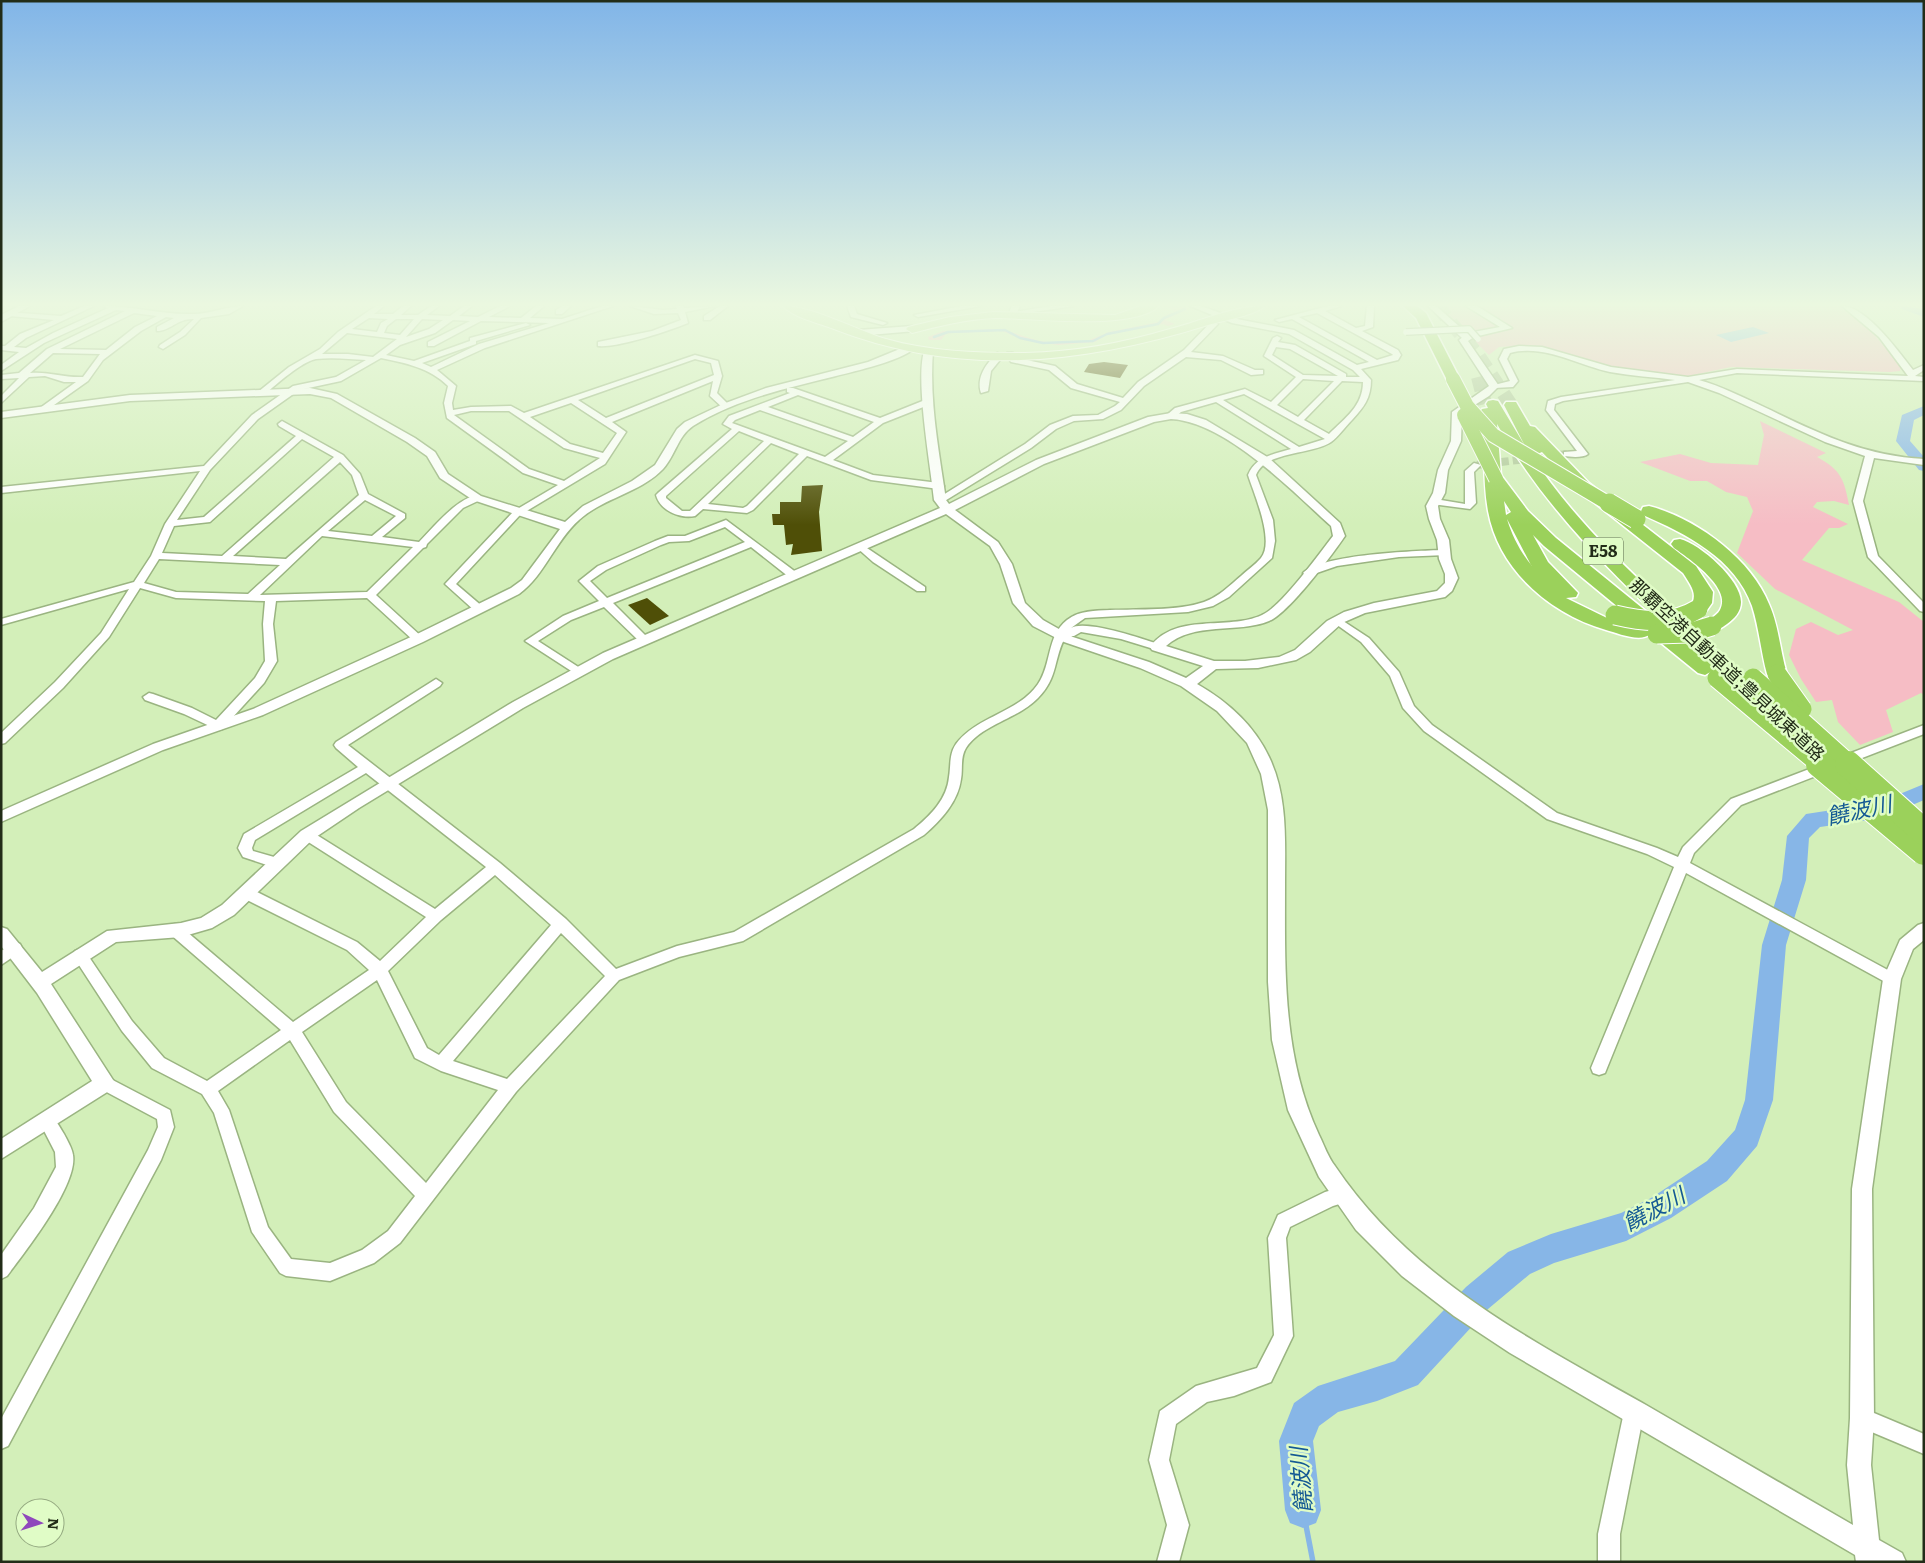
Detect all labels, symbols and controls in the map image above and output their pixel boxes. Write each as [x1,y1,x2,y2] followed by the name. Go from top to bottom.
[1583,538,1623,564] road number: E58
[1625,571,1832,767] street label: 那覇空港自動車道;豊見城東道路
[1823,785,1896,832] water label: 饒波川
[1616,1177,1692,1238] water label: 饒波川
[1280,1444,1319,1514] water label: 饒波川
[15,1498,65,1548] north arrow
[44,1517,64,1531] text: N

